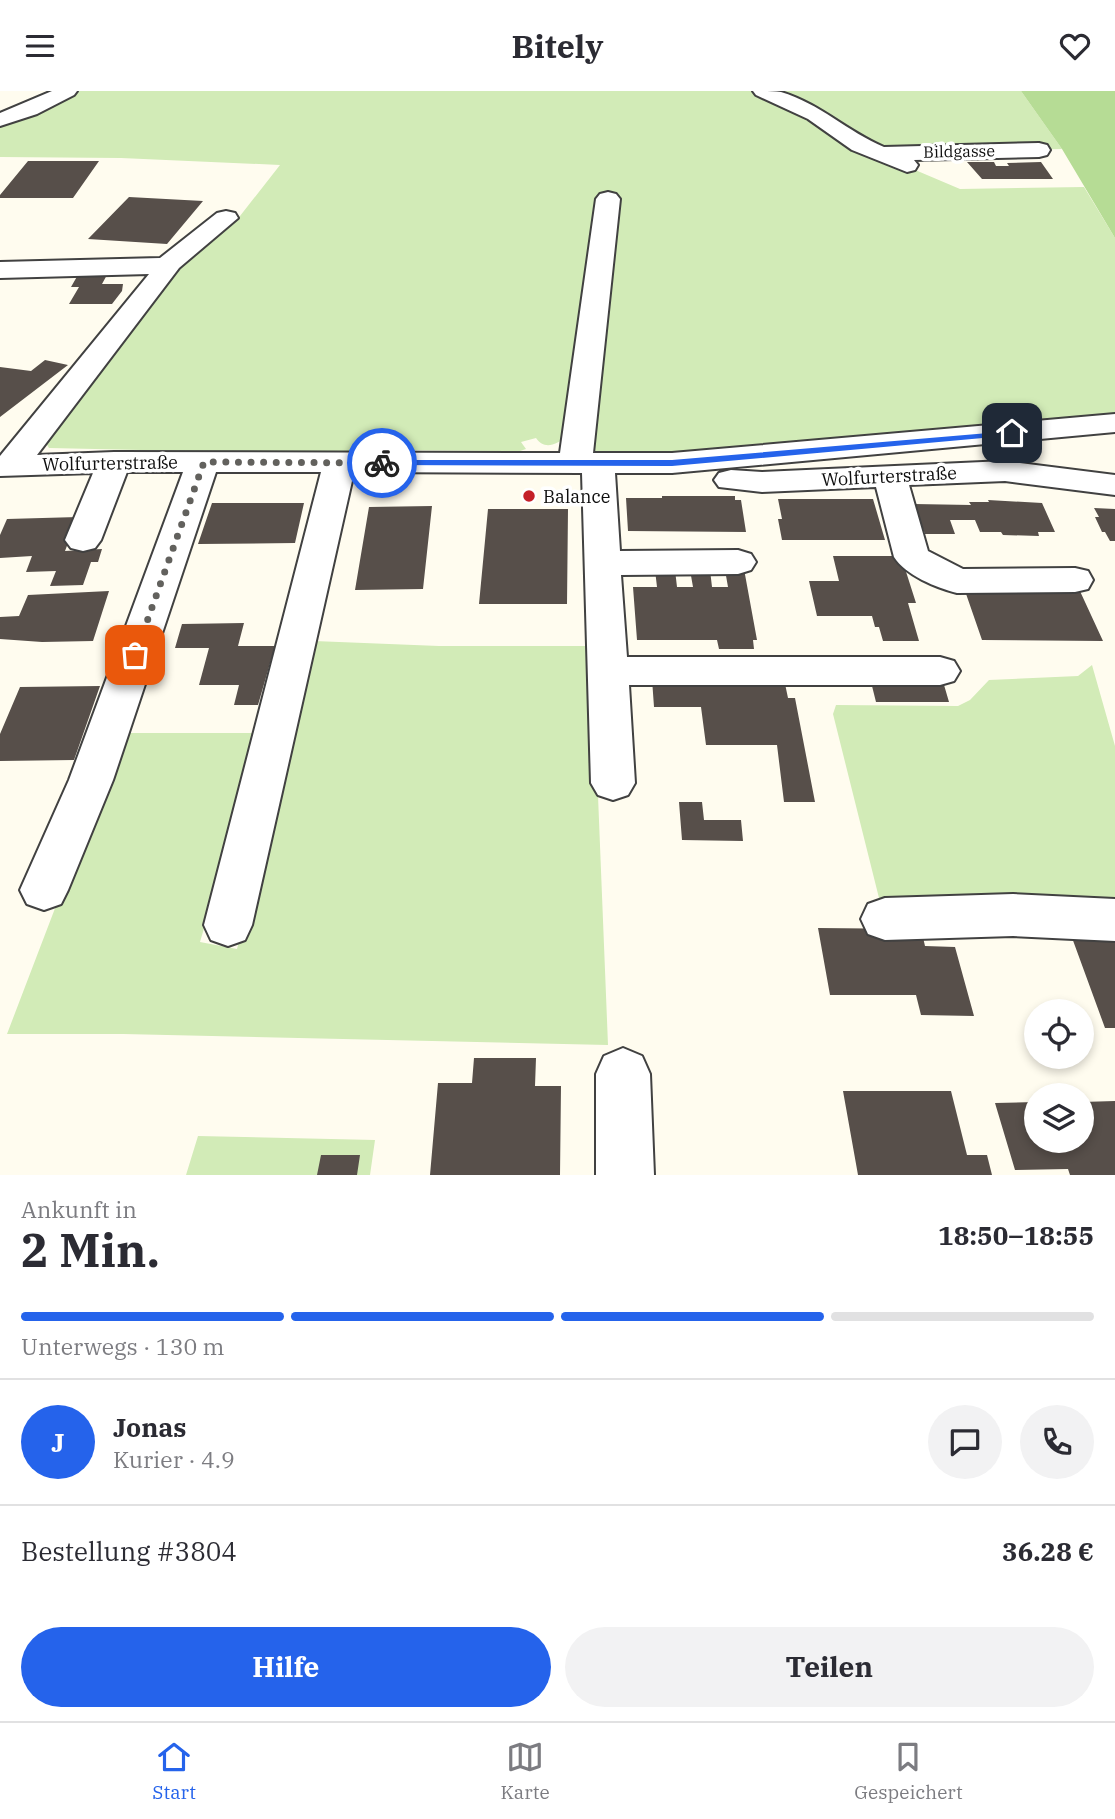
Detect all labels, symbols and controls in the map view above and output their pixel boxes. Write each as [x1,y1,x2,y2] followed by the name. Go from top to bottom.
[511,25,604,67] text: Bitely
[21,27,59,65] icon: menu
[1056,27,1094,65] icon: heart
[923,140,995,162] street label: Bildgasse
[982,403,1042,463] pin
[993,414,1031,452] icon: home
[347,428,417,498] courier
[363,444,401,482] icon: bike
[42,450,178,476] street label: Wolfurterstraße
[821,461,957,491] street label: Wolfurterstraße
[543,485,610,508] place label: Balance
[521,488,537,504] marker: Balance
[105,625,165,685] pin
[116,636,154,674] icon: bag
[1024,999,1094,1153] map controls
[1024,999,1094,1069] button: locate
[1024,1083,1094,1153] button: layers
[21,1194,137,1224] text: Ankunft in
[938,1218,1094,1252] text: 18:50–18:55
[21,1220,160,1280] text: 2 Min.
[21,1331,224,1361] text: Unterwegs · 130 m
[928,1405,1002,1479] button: chat
[1020,1405,1094,1479] button: phone
[113,1410,187,1444] text: Jonas
[51,1425,65,1459] text: J
[113,1444,235,1474] text: Kurier · 4.9
[21,1534,237,1568] text: Bestellung #3804
[1002,1534,1094,1568] text: 36.28 €
[21,1627,551,1707] button: Hilfe
[565,1627,1094,1707] button: Teilen
[152,1738,196,1804] tab: Start
[501,1738,550,1804] tab: Karte
[854,1738,963,1804] tab: Gespeichert

